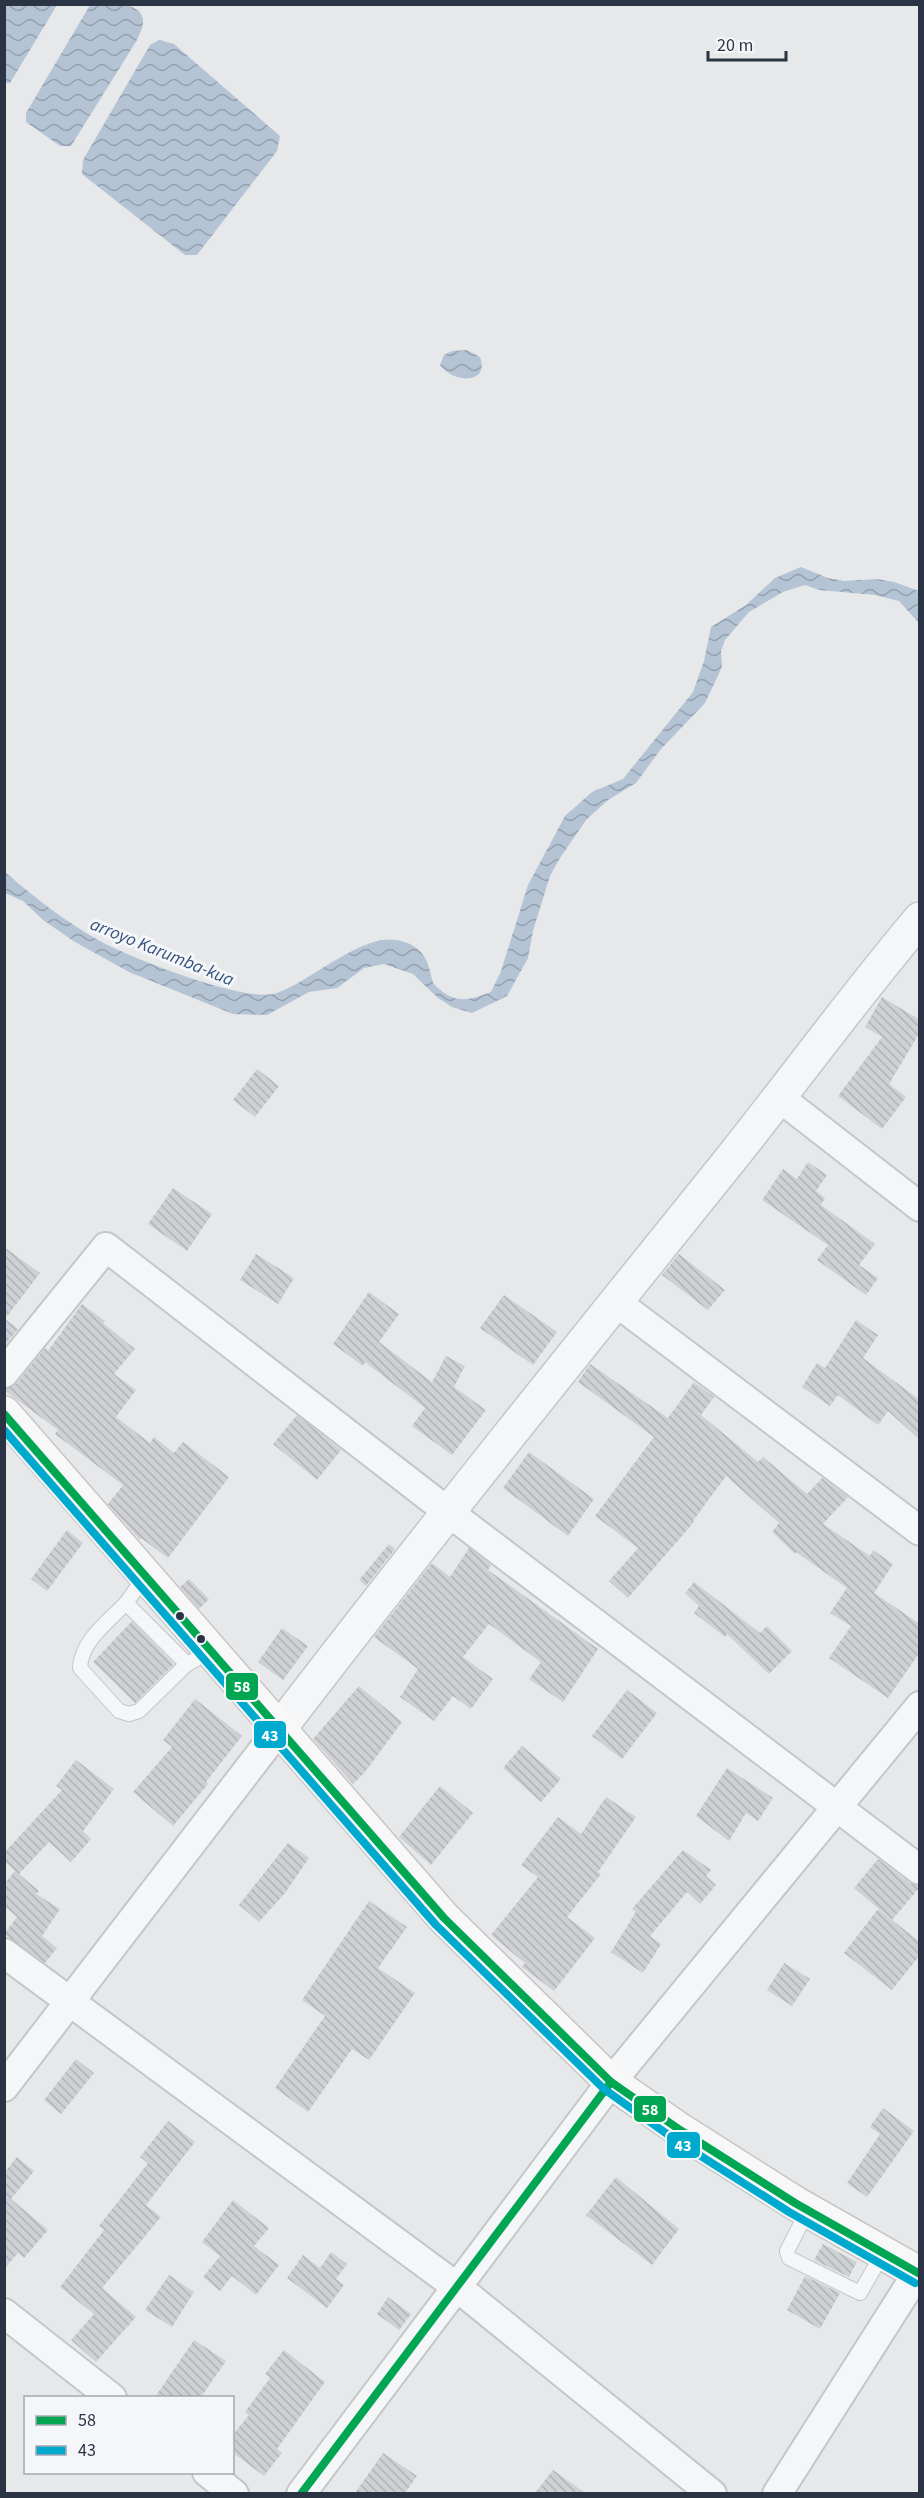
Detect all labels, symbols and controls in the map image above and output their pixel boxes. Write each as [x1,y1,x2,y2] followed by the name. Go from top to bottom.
[708,24,786,62] scale bar
[717,33,753,58] text: 20 m
[86,912,238,992] water label: arroyo Karumba-kua
[174,1610,186,1622] unlabelled marker
[195,1633,207,1645] unlabelled marker
[225,1672,259,1701] line badge: 58
[234,1676,250,1698] text: 58
[253,1720,287,1749] line badge: 43
[262,1725,278,1747] text: 43
[633,2095,667,2123] line badge: 58
[642,2099,658,2121] text: 58
[666,2131,701,2159] line badge: 43
[675,2135,691,2157] text: 43
[24,2396,234,2474] legend
[78,2408,96,2433] text: 58
[78,2438,96,2463] text: 43

